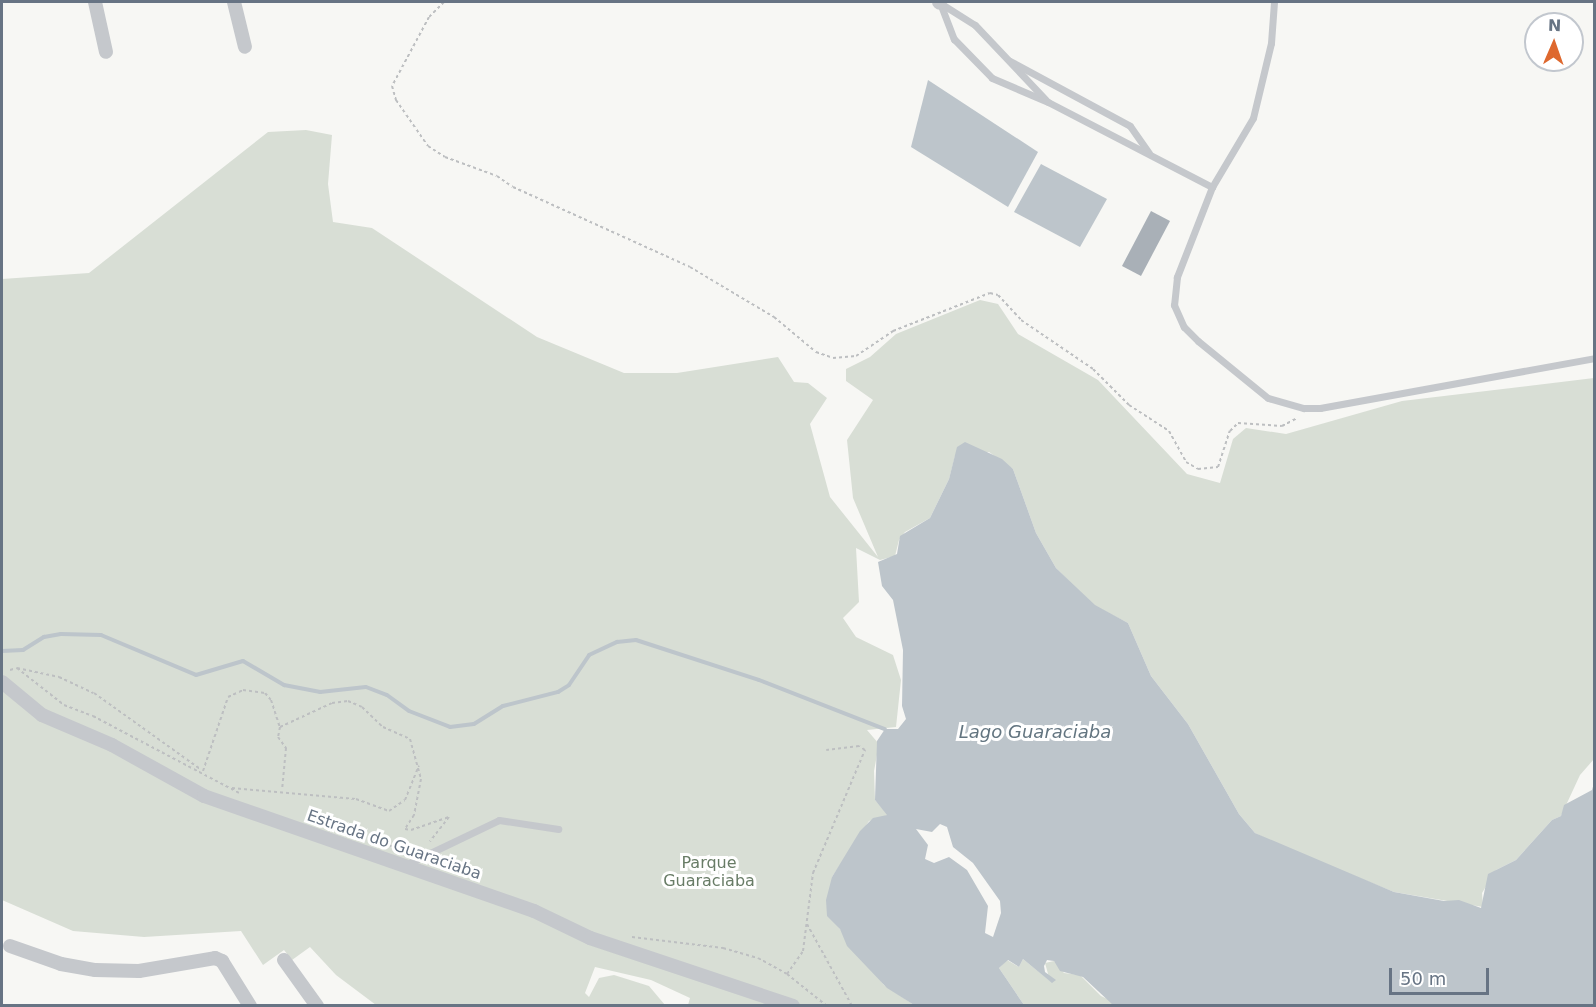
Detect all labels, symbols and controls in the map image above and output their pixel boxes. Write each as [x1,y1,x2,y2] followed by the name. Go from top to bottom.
[1524,12,1584,72] north arrow
[1548,16,1562,35] text: N
[959,721,1111,743] water label: Lago Guaraciaba
[304,806,484,884] street label: Estrada do Guaraciaba
[663,853,755,891] park label: Parque Guaraciaba
[1392,956,1492,994] scale bar
[1400,968,1446,989] text: 50 m

